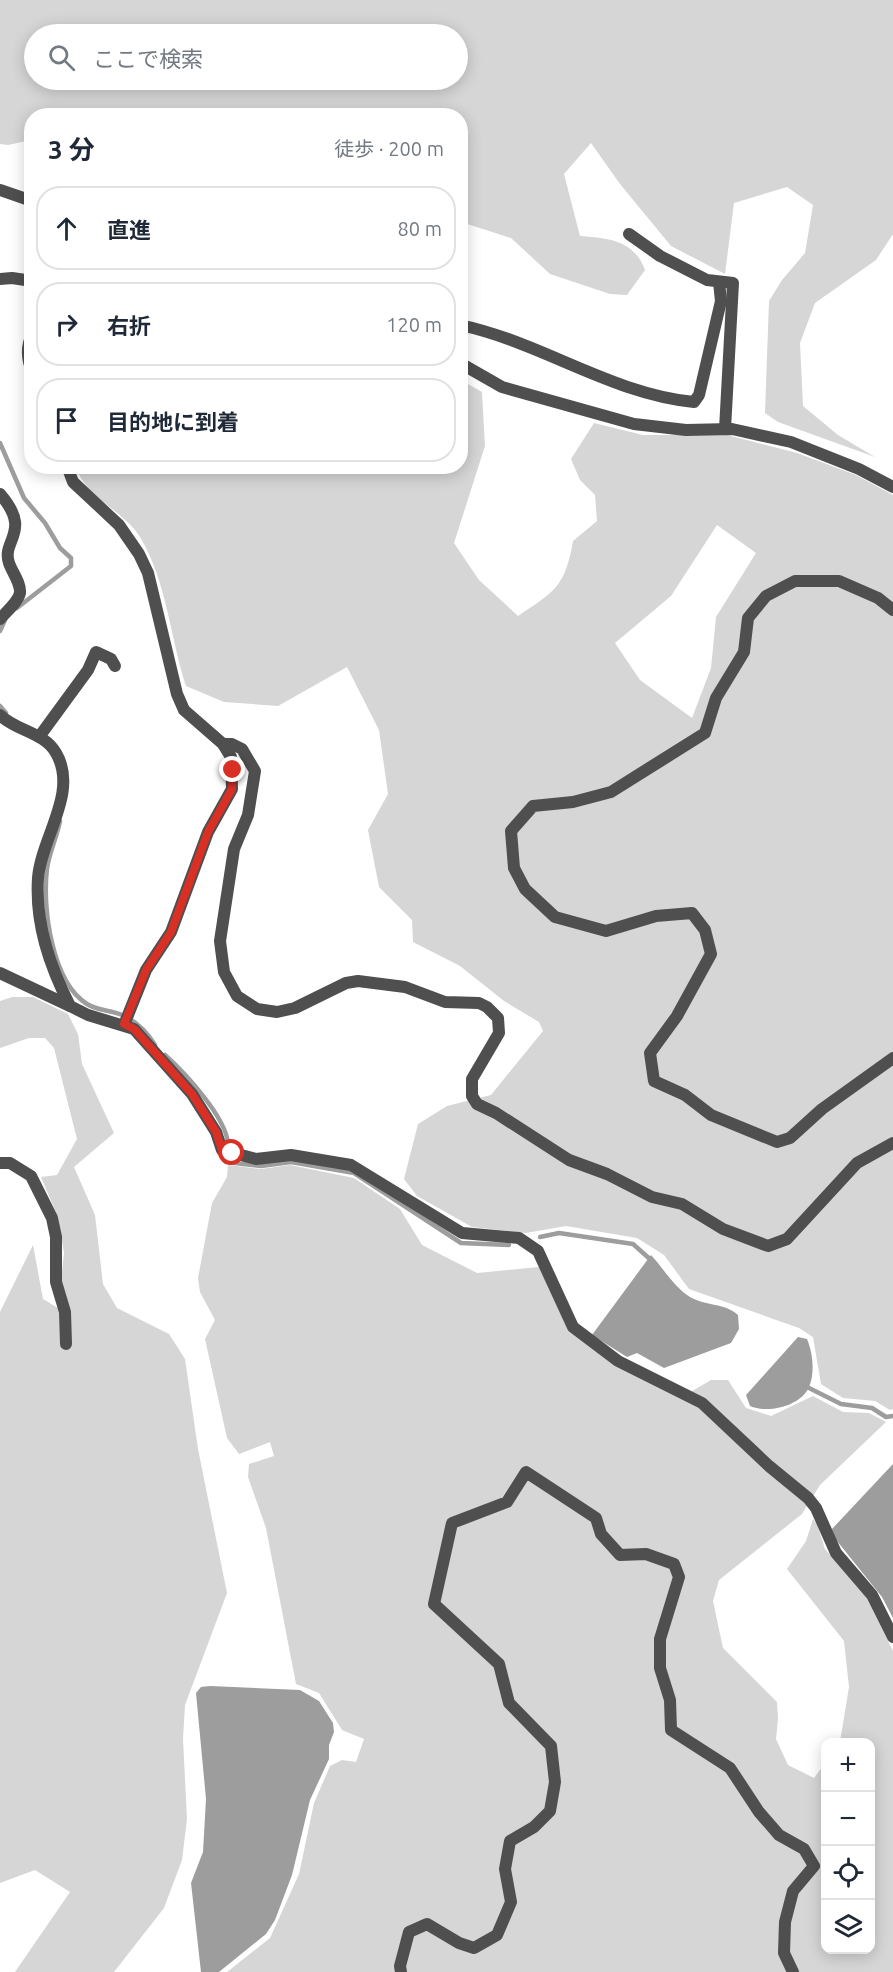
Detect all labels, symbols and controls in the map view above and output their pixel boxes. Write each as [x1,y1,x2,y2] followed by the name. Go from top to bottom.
[24,24,468,90] search box
[45,41,78,74] icon: search
[93,46,203,71] text: ここで検索
[48,135,95,164] text: 3 分
[334,137,444,160] text: 徒歩 · 200 m
[50,212,83,245] icon: ahead
[107,217,151,242] text: 直進
[398,217,442,240] text: 80 m
[50,308,83,341] icon: right
[107,313,151,338] text: 右折
[386,313,442,336] text: 120 m
[50,404,83,437] icon: arrive
[107,409,239,434] text: 目的地に到着
[219,756,245,782] route end
[218,1139,244,1165] route start
[821,1738,875,1954] map controls
[821,1738,875,1792] button: +
[821,1792,875,1846] button: −
[821,1846,875,1900] button: locate
[821,1900,875,1954] button: layers

